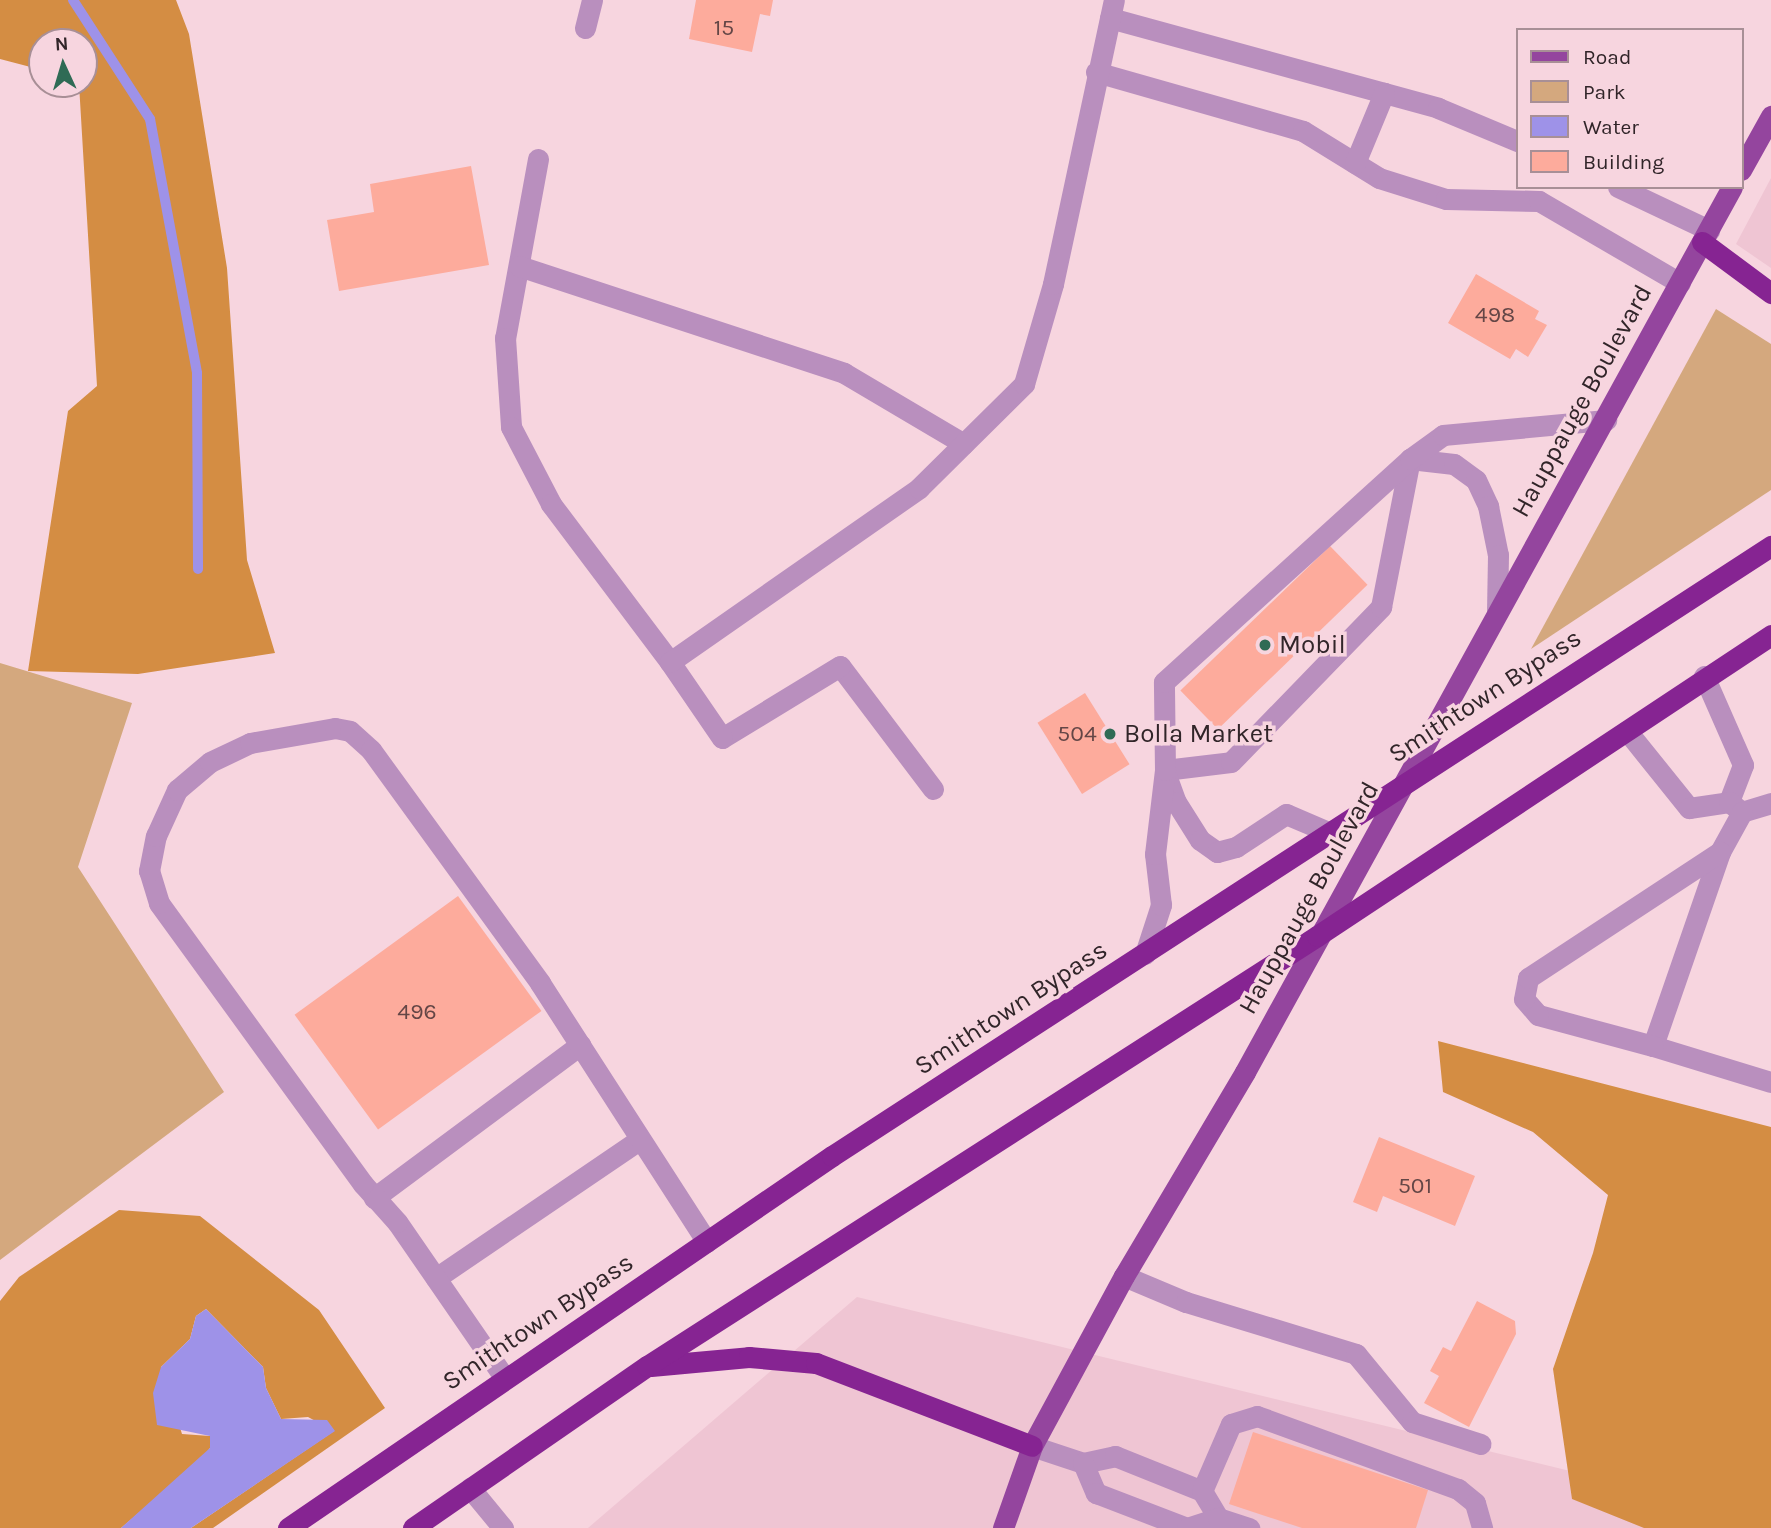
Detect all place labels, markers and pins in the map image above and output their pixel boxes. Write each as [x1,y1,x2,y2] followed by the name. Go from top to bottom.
[1279,629,1346,661] place label: Mobil
[1257,637,1273,653] marker: Mobil
[1124,718,1273,750] place label: Bolla Market
[1102,726,1118,742] marker: Bolla Market

